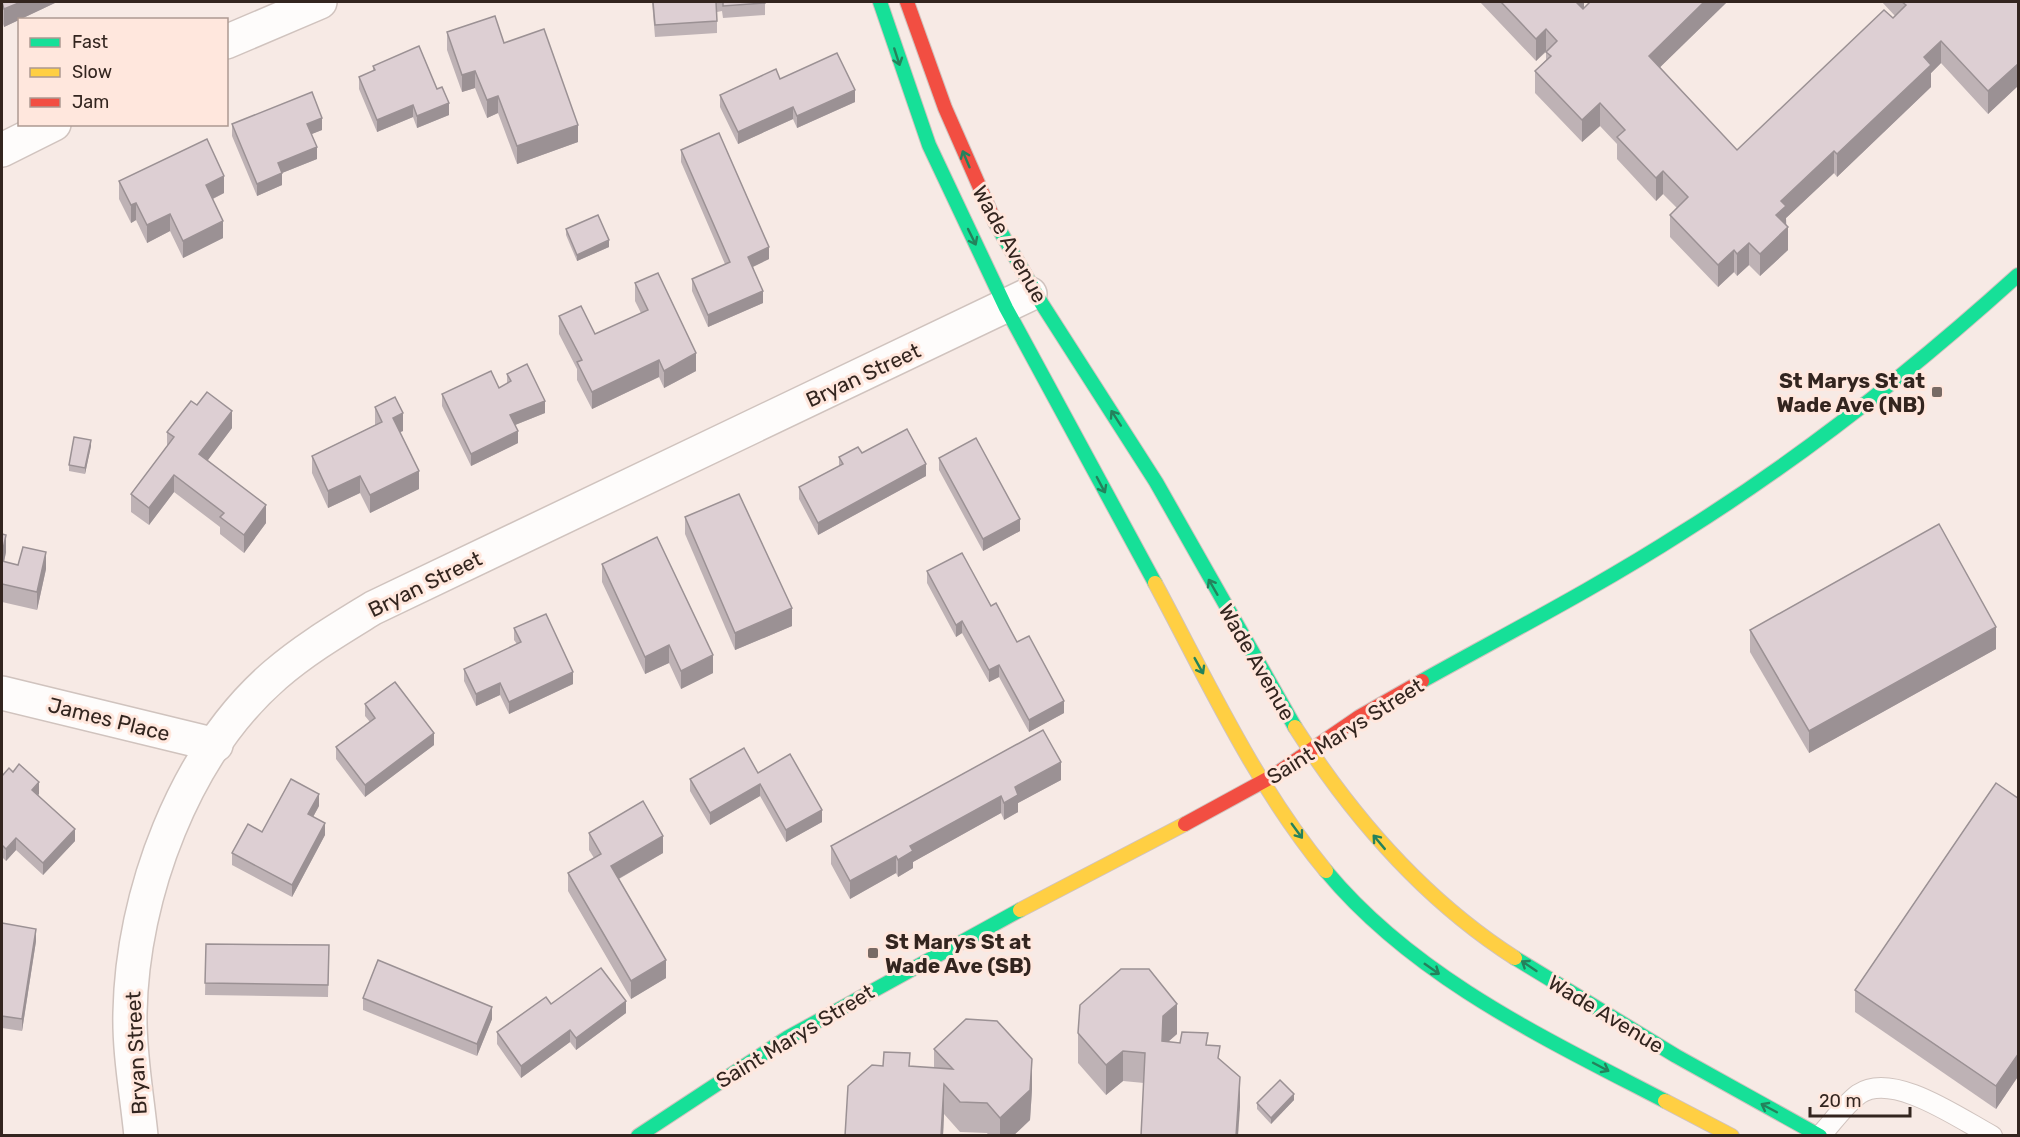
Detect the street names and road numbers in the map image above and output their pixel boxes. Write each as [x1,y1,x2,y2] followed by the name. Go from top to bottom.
[967,181,1053,307] street label: Wade Avenue
[802,338,924,412] street label: Bryan Street
[364,546,486,622] street label: Bryan Street
[1214,599,1300,725] street label: Wade Avenue
[1262,673,1428,789] street label: Saint Marys Street
[46,692,172,746] street label: James Place
[1544,970,1668,1058] street label: Wade Avenue
[712,979,878,1093] street label: Saint Marys Street
[120,991,152,1115] street label: Bryan Street

